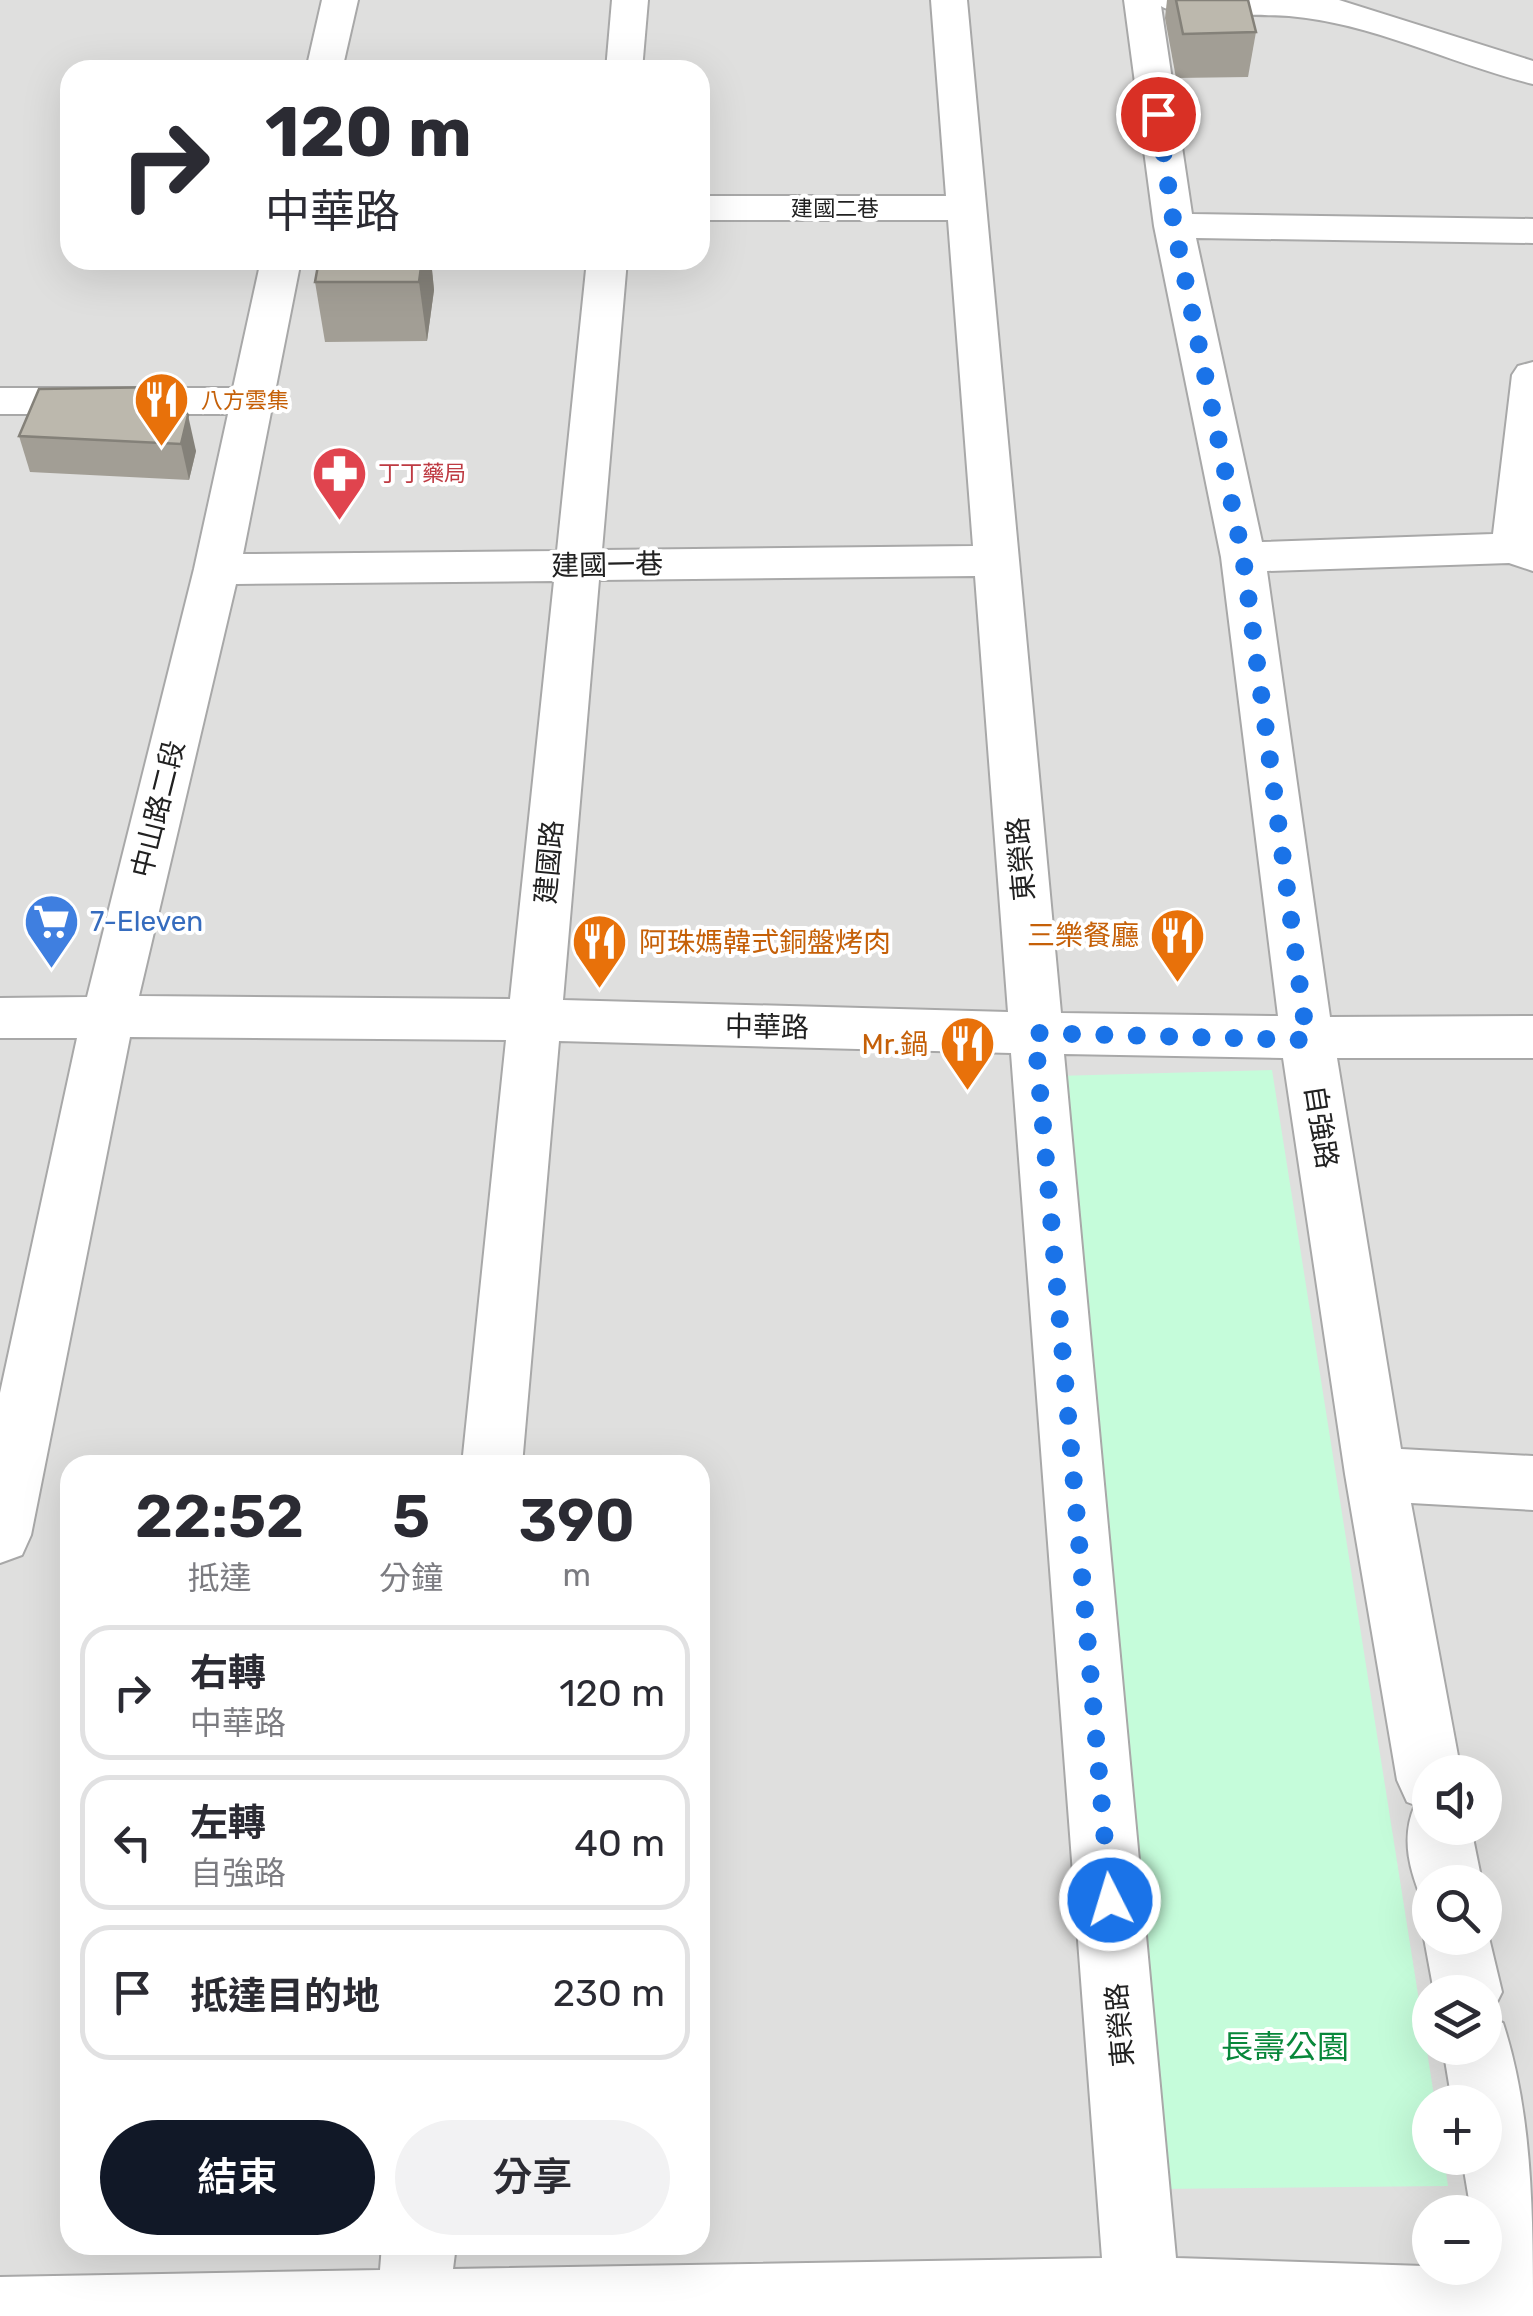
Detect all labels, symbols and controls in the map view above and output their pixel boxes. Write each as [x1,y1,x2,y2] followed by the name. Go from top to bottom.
[1116,72,1201,157] pin
[1131,87,1186,142] icon: arrive
[265,91,472,174] text: 120 m
[100,100,230,230] icon: right
[265,185,400,238] text: 中華路
[791,195,879,222] street label: 建國二巷
[132,370,192,449] restaurant icon: 八方雲集
[201,387,289,414] place label: 八方雲集
[309,443,369,522] pharmacy icon: 丁丁藥局
[378,460,466,487] place label: 丁丁藥局
[551,548,663,582] street label: 建國一巷
[125,737,191,881] street label: 中山路二段
[1001,816,1041,902] street label: 東榮路
[529,819,569,905] street label: 建國路
[21,891,81,970] supermarket icon: 7-Eleven
[90,905,203,938] place label: 7-Eleven
[1148,905,1208,984] restaurant icon: 三樂餐廳
[570,912,630,991] restaurant icon: 阿珠媽韓式銅盤烤肉
[1027,919,1139,952] place label: 三樂餐廳
[639,926,891,959] place label: 阿珠媽韓式銅盤烤肉
[725,1010,809,1044] street label: 中華路
[937,1014,997,1093] restaurant icon: Mr.鍋
[862,1028,928,1061] place label: Mr.鍋
[1298,1083,1344,1171] street label: 自強路
[135,1481,304,1552] text: 22:52
[392,1481,430,1552] text: 5
[518,1485,635,1556] text: 390
[562,1556,591,1594] text: m
[188,1559,252,1597] text: 抵達
[379,1559,443,1597] text: 分鐘
[190,1650,266,1696] text: 右轉
[105,1665,160,1720] icon: right
[559,1670,665,1716] text: 120 m
[190,1704,286,1742] text: 中華路
[1412,1755,1502,2285] map controls
[1412,1755,1502,1845] button: sound
[190,1800,266,1846] text: 左轉
[105,1815,160,1870] icon: left
[574,1820,665,1866] text: 40 m
[1058,1848,1162,1952] position arrow
[190,1854,286,1892] text: 自強路
[1412,1865,1502,1955] button: search
[105,1965,160,2020] icon: arrive
[553,1970,665,2016] text: 230 m
[190,1973,380,2019] text: 抵達目的地
[1412,1975,1502,2065] button: layers
[1100,1982,1140,2068] street label: 東榮路
[1221,2028,1349,2066] park label: 長壽公園
[1412,2085,1502,2175] button: +
[100,2120,375,2235] button: 結束
[395,2120,670,2235] button: 分享
[1412,2195,1502,2285] button: −

